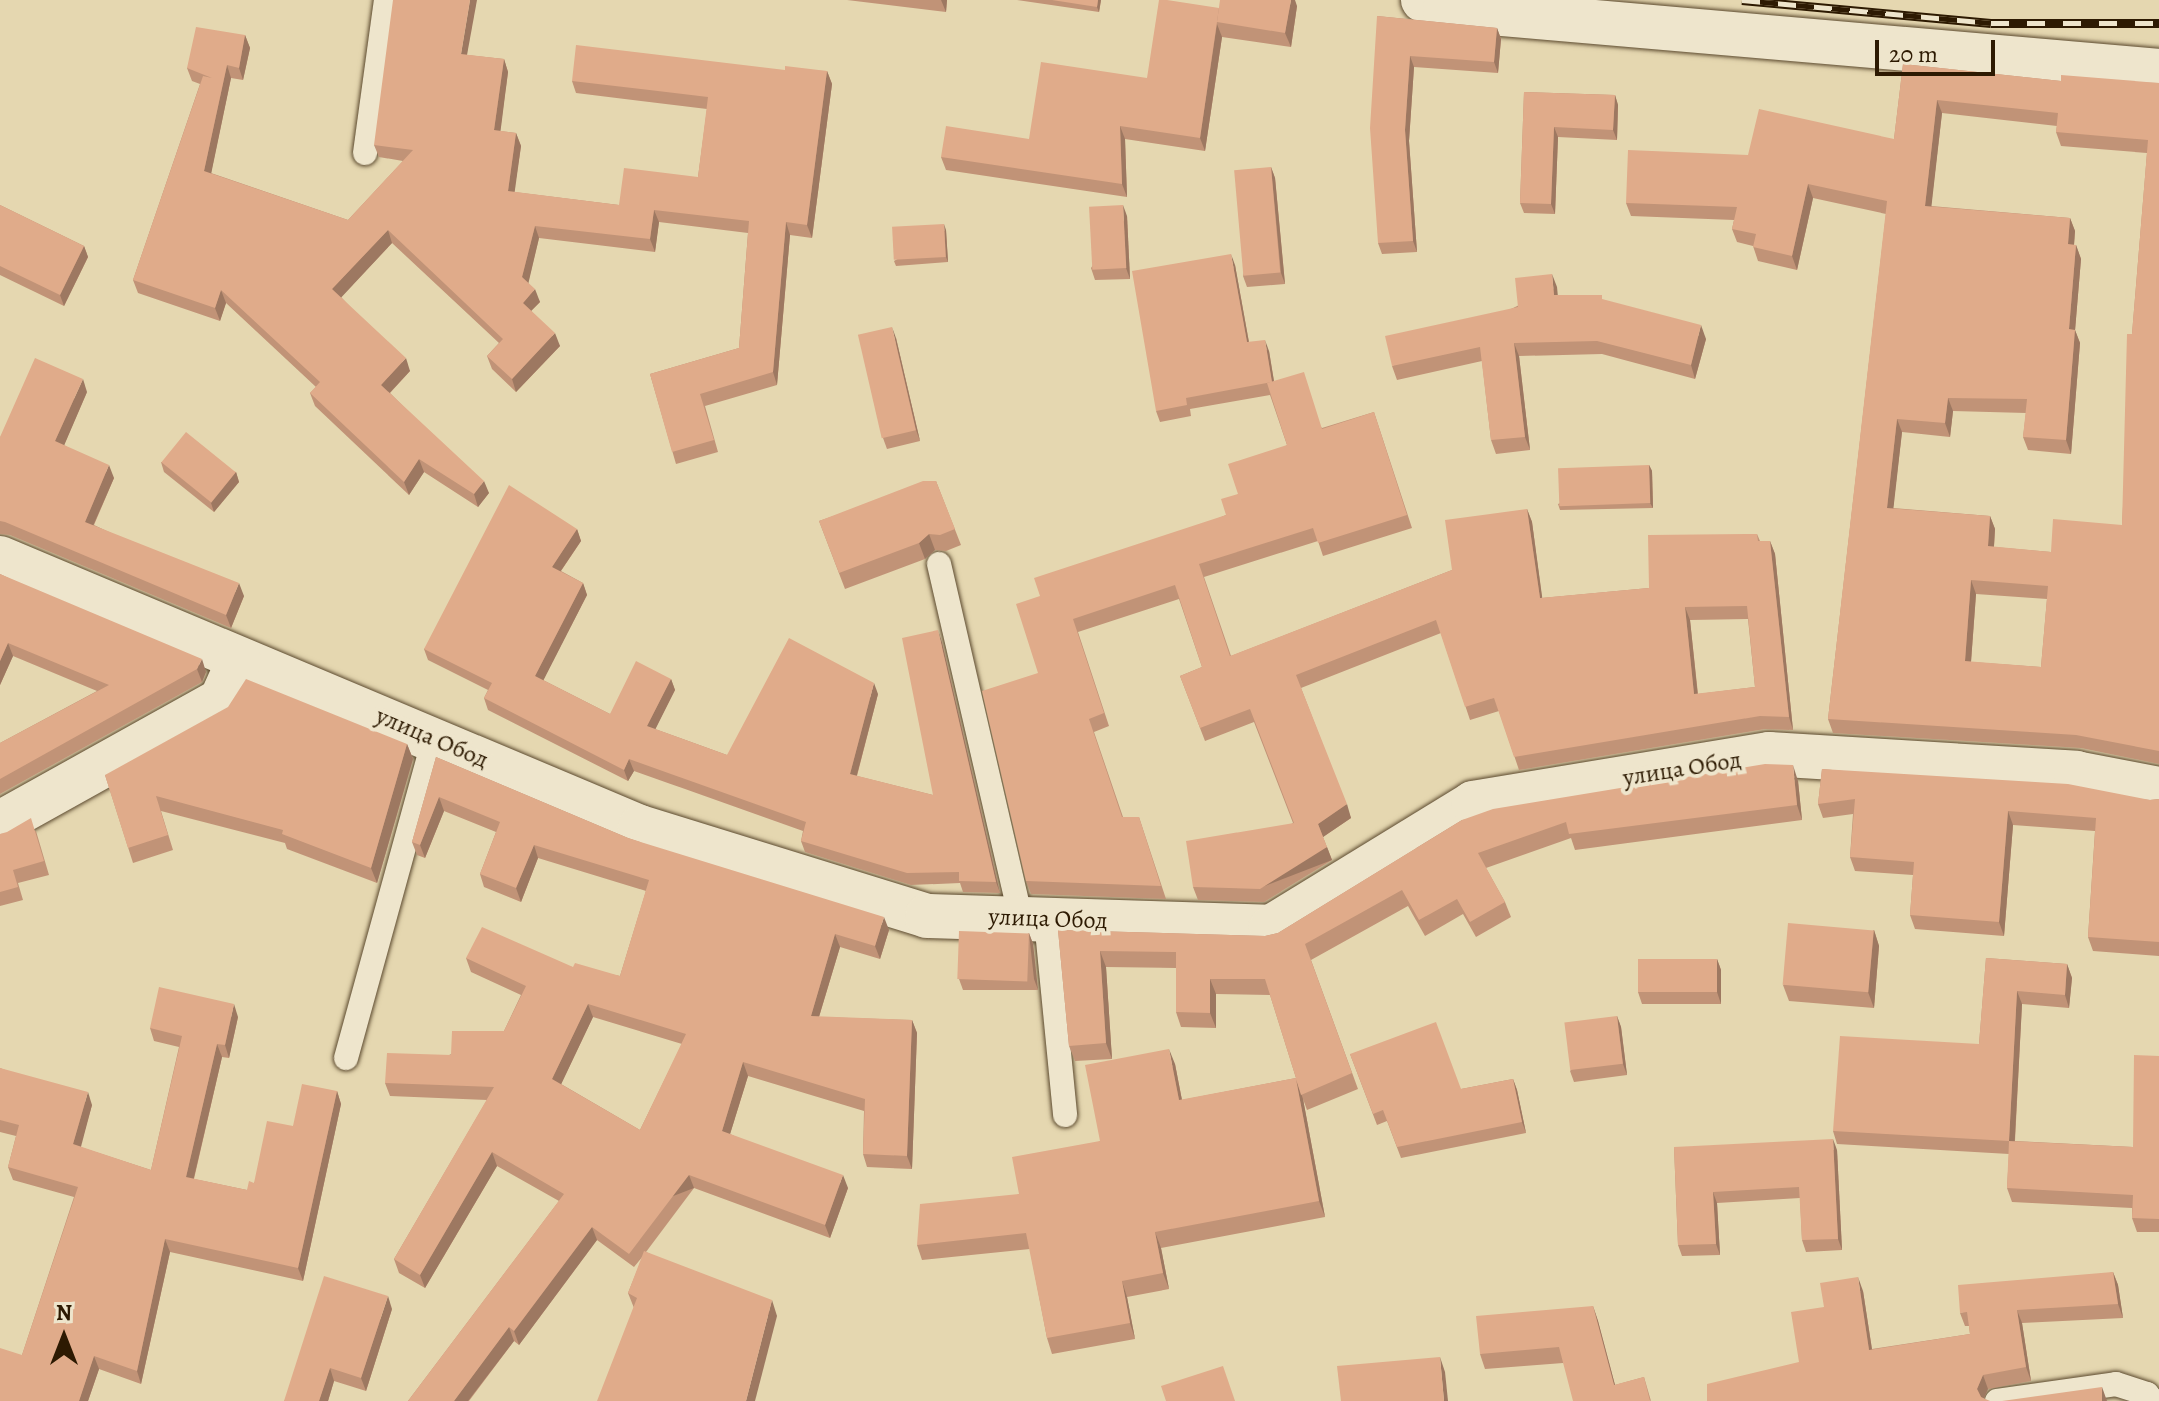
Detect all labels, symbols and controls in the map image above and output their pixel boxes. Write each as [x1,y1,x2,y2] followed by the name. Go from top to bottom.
[1879,24,1999,74] scale bar
[1889,38,1938,70] text: 20 m
[372,701,492,775] street label: улица Обод
[1621,745,1743,793] street label: улица Обод
[988,903,1108,935] street label: улица Обод
[24,1297,104,1377] north arrow
[56,1298,72,1328] text: N

